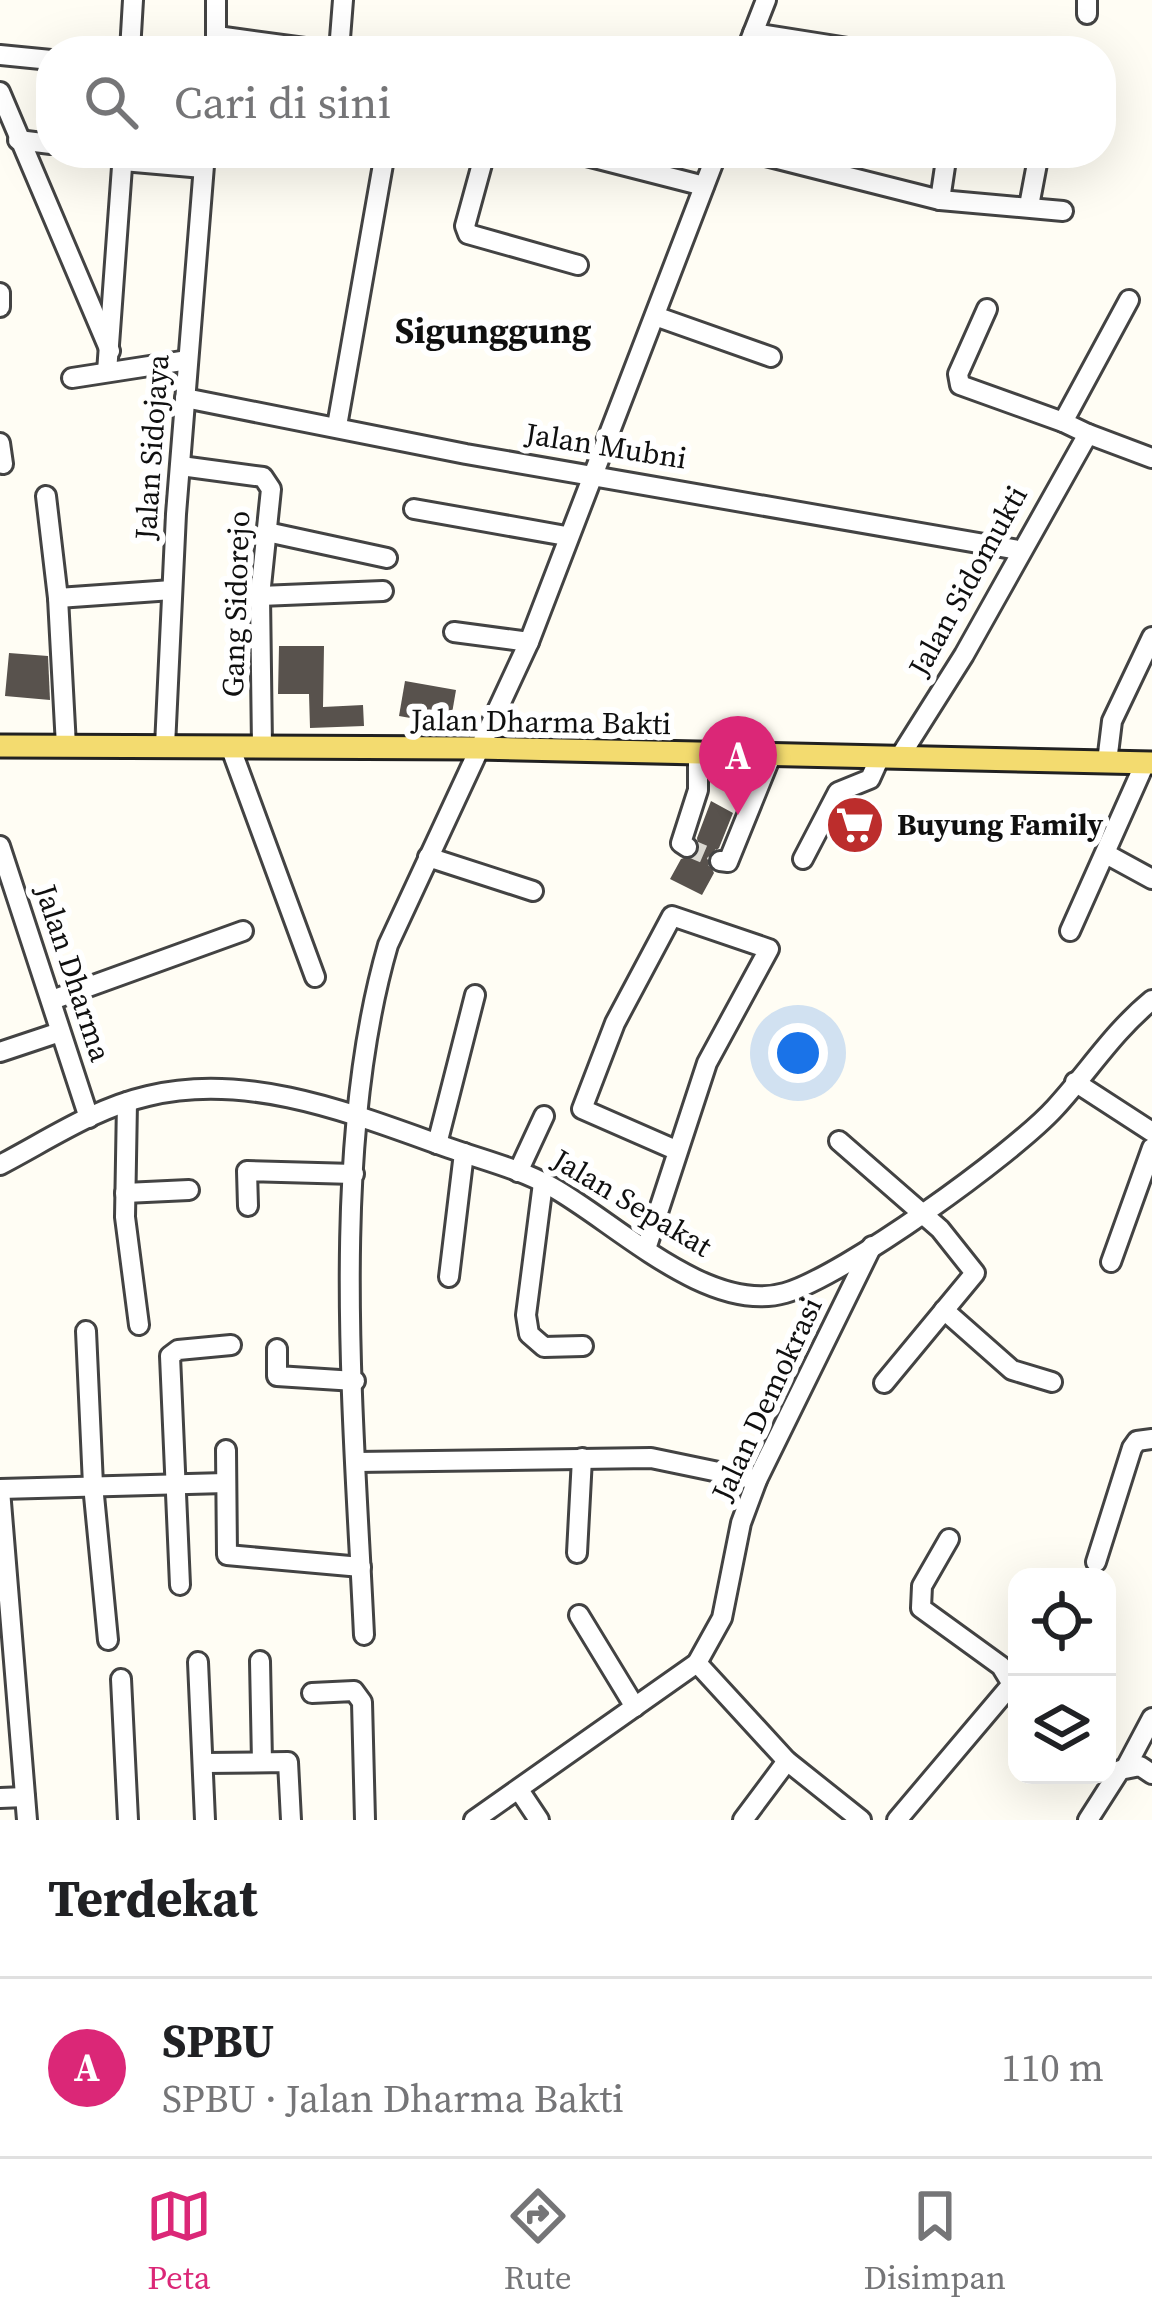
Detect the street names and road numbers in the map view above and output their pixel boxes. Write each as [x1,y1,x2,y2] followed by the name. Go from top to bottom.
[124,352,178,542] street label: Jalan Sidojaya
[521,412,690,479] street label: Jalan Mubni
[898,478,1037,684] street label: Jalan Sidomukti
[212,510,259,698] street label: Gang Sidorejo
[410,699,671,744] street label: Jalan Dharma Bakti
[25,878,122,1067] street label: Jalan Dharma
[544,1138,720,1266] street label: Jalan Sepakat
[701,1290,832,1508] street label: Jalan Demokrasi

